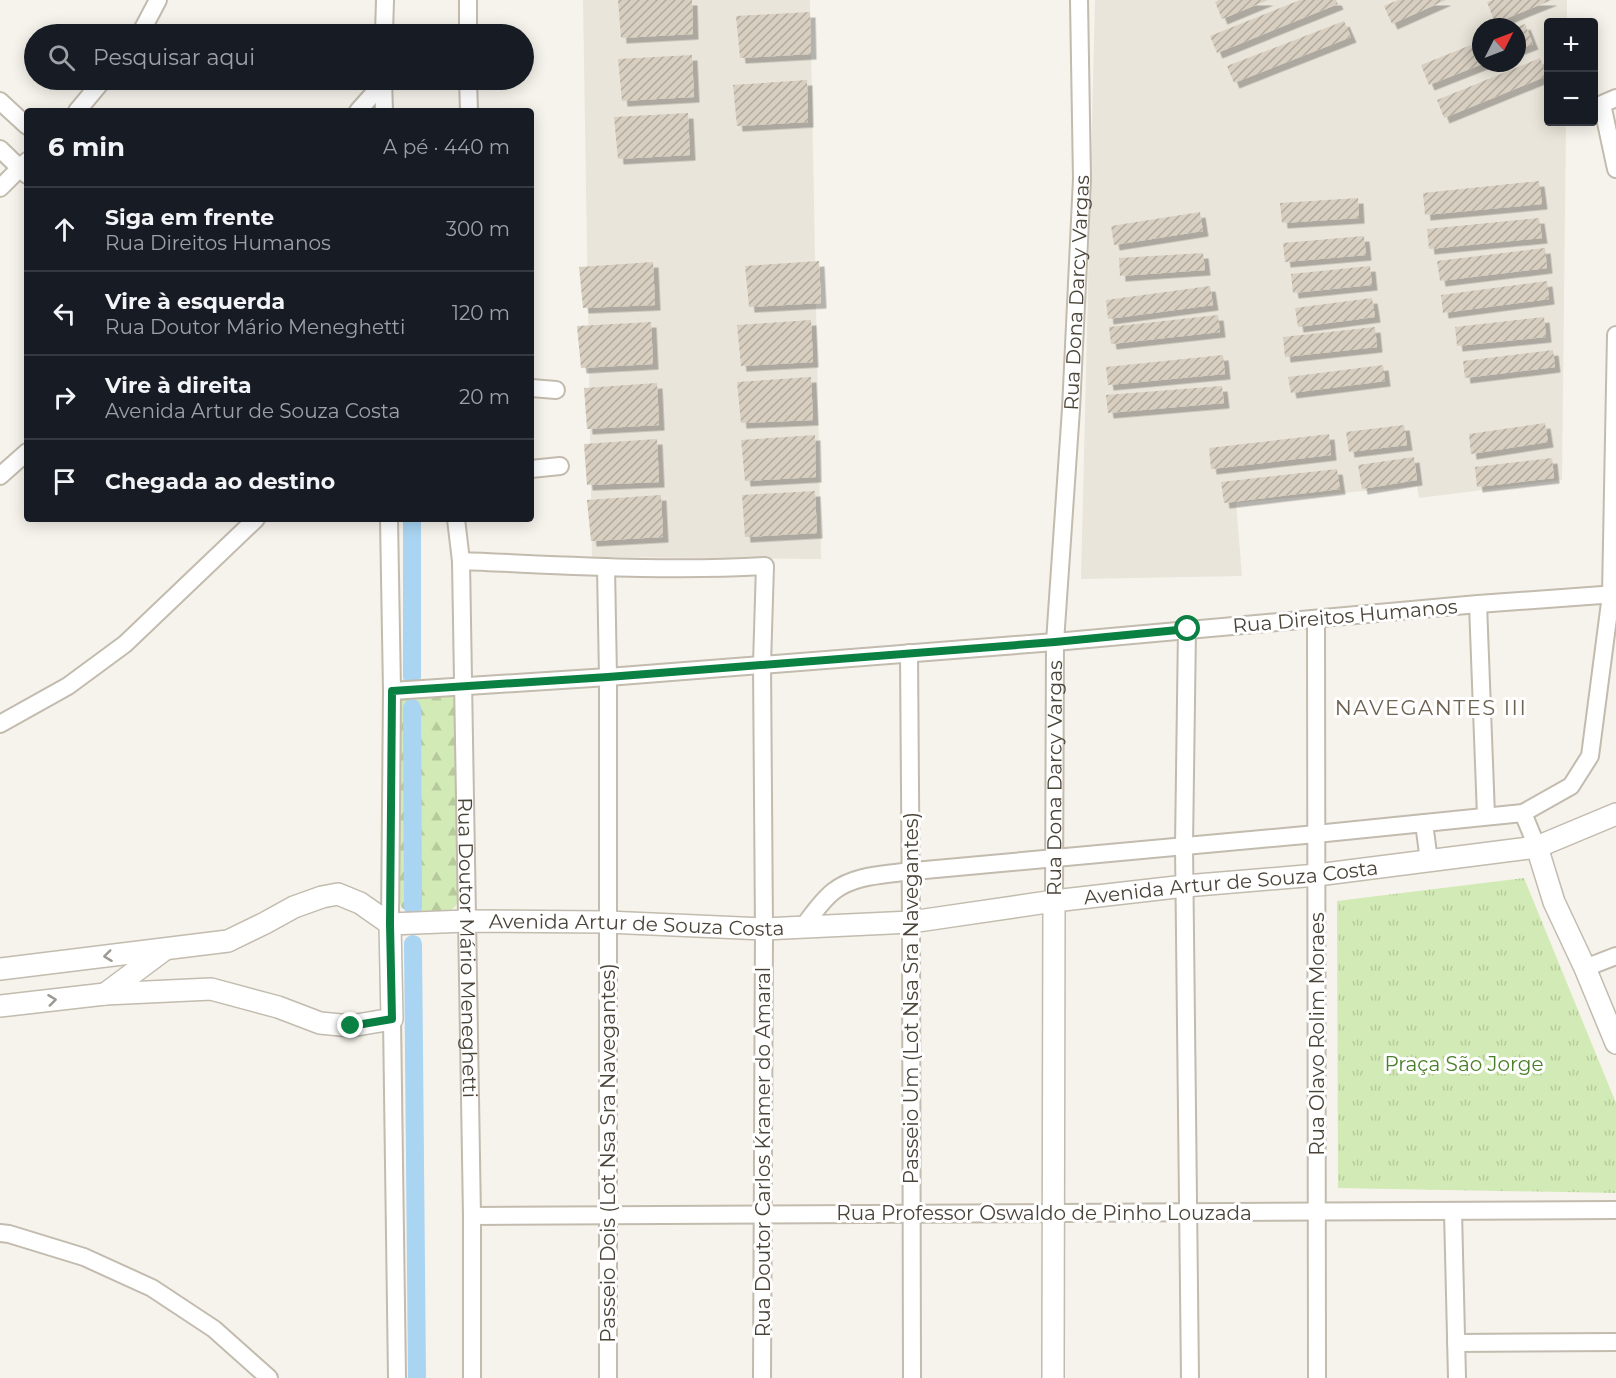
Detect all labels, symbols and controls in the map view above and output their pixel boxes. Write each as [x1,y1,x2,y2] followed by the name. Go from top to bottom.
[1472,18,1526,72] north arrow
[1544,18,1598,126] map controls
[1544,18,1598,72] button: +
[24,24,534,90] search box
[45,41,78,74] icon: search
[93,44,255,71] text: Pesquisar aqui
[1544,72,1598,126] button: −
[48,131,125,163] text: 6 min
[383,135,510,159] text: A pé · 440 m
[1059,174,1094,411] street label: Rua Dona Darcy Vargas
[105,204,274,231] text: Siga em frente
[48,213,81,246] icon: ahead
[446,217,510,241] text: 300 m
[105,231,331,255] text: Rua Direitos Humanos
[105,288,285,315] text: Vire à esquerda
[48,297,81,330] icon: left
[452,301,510,325] text: 120 m
[105,315,405,339] text: Rua Doutor Mário Meneghetti
[105,372,252,399] text: Vire à direita
[48,381,81,414] icon: right
[459,385,510,409] text: 20 m
[105,399,400,423] text: Avenida Artur de Souza Costa
[48,465,81,498] icon: arrive
[105,468,335,495] text: Chegada ao destino
[1232,594,1459,638] street label: Rua Direitos Humanos
[1174,615,1200,641] route start
[1042,660,1067,896] street label: Rua Dona Darcy Vargas
[1335,695,1527,720] district label: NAVEGANTES III
[453,797,482,1098] street label: Rua Doutor Mário Meneghetti
[899,812,923,1184] street label: Passeio Um (Lot Nsa Sra Navegantes)
[1082,855,1379,910] street label: Avenida Artur de Souza Costa
[489,909,785,941] street label: Avenida Artur de Souza Costa
[1305,912,1329,1156] street label: Rua Olavo Rolim Moraes
[103,949,112,962] one-way arrow
[596,963,620,1343] street label: Passeio Dois (Lot Nsa Sra Navegantes)
[751,967,775,1337] street label: Rua Doutor Carlos Kramer do Amaral
[48,995,57,1007] one-way arrow
[337,1012,363,1038] route end
[1384,1052,1544,1076] park label: Praça São Jorge
[836,1201,1252,1225] street label: Rua Professor Oswaldo de Pinho Louzada

